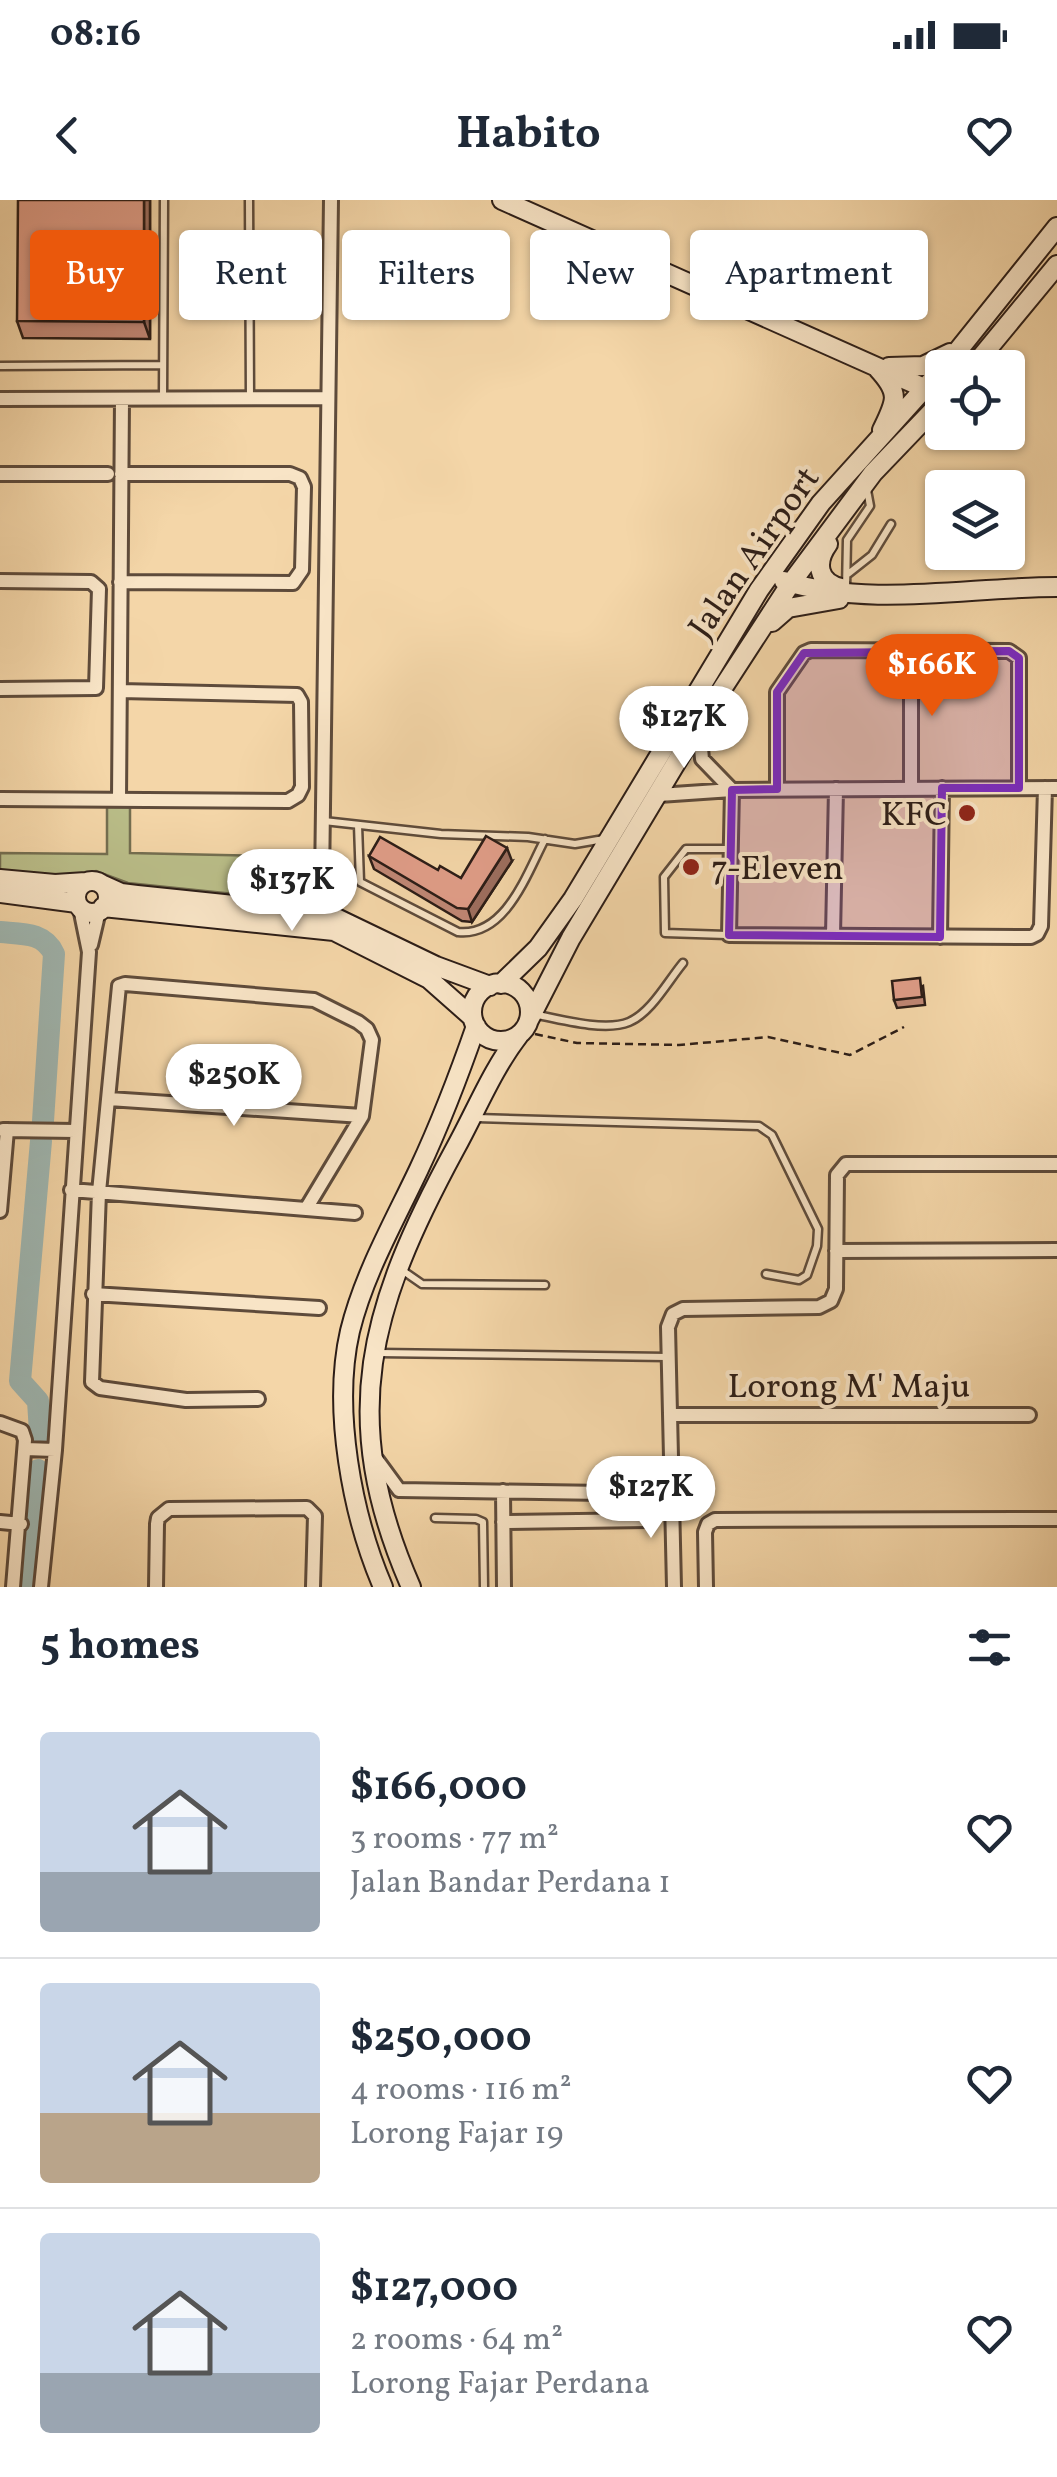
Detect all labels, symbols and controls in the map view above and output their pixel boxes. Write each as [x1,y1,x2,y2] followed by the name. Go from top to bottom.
[50,9,141,62] text: 08:16
[456,104,601,167] text: Habito
[40,108,95,163] icon: back
[962,108,1017,163] icon: heart
[30,230,159,320] chip: Buy
[179,230,322,320] chip: Rent
[342,230,510,320] chip: Filters
[530,230,670,320] chip: New
[690,230,928,320] chip: Apartment
[925,350,1025,570] map controls
[925,350,1025,450] button: locate
[678,458,833,649] street label: Jalan Airport
[925,470,1025,570] button: layers
[862,634,1002,719] pin: $166K
[887,644,977,688] text: $166K
[614,686,754,771] pin: $127K
[641,696,727,740] text: $127K
[881,792,947,840] place label: KFC
[956,802,978,824] marker: KFC
[711,846,844,894] place label: 7-Eleven
[222,849,362,934] pin: $137K
[680,856,702,878] marker: 7-Eleven
[249,859,335,903] text: $137K
[164,1044,304,1129] pin: $250K
[188,1054,280,1098] text: $250K
[728,1364,970,1412] street label: Lorong M' Maju
[581,1456,721,1541] pin: $127K
[608,1466,694,1510] text: $127K
[40,1618,200,1677] text: 5 homes
[962,1620,1017,1675] icon: filters
[350,1759,527,1818] text: $166,000
[120,1772,240,1892] icon: home
[962,1805,1017,1860] icon: heart
[350,1818,559,1862] text: 3 rooms · 77 m²
[350,1862,671,1906] text: Jalan Bandar Perdana 1
[350,2010,532,2069] text: $250,000
[120,2023,240,2143] icon: home
[962,2056,1017,2111] icon: heart
[350,2069,572,2113] text: 4 rooms · 116 m²
[350,2113,563,2157] text: Lorong Fajar 19
[350,2260,518,2319] text: $127,000
[120,2273,240,2393] icon: home
[962,2306,1017,2361] icon: heart
[350,2319,563,2363] text: 2 rooms · 64 m²
[350,2363,650,2407] text: Lorong Fajar Perdana

